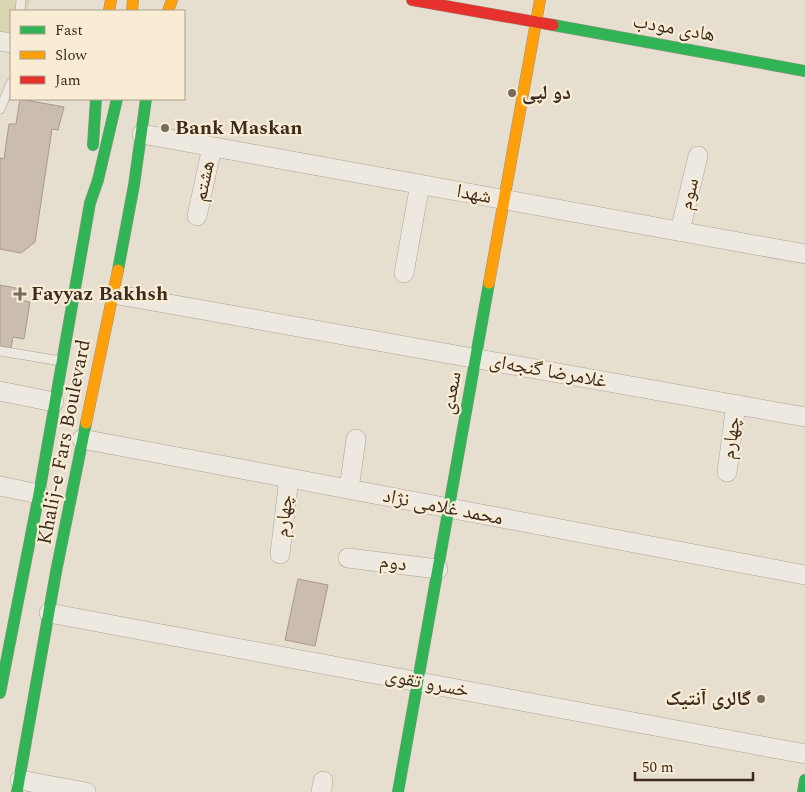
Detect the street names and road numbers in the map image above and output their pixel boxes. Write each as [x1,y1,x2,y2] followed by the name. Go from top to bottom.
[630,6,718,50] street label: هادی مودب
[185,158,223,204] street label: هشتم
[671,175,707,213] street label: سوم
[454,176,494,212] street label: شهدا
[29,337,99,547] street label: Khalij-e Fars Boulevard
[487,346,609,396] street label: غلامرضا گنجه‌ای
[432,369,470,417] street label: سعدی
[713,414,749,461] street label: چهارم
[380,481,506,533] street label: محمد غلامی نژاد
[267,493,301,539] street label: چهارم
[378,546,408,580] street label: دوم
[383,660,472,706] street label: خسرو تقوی

